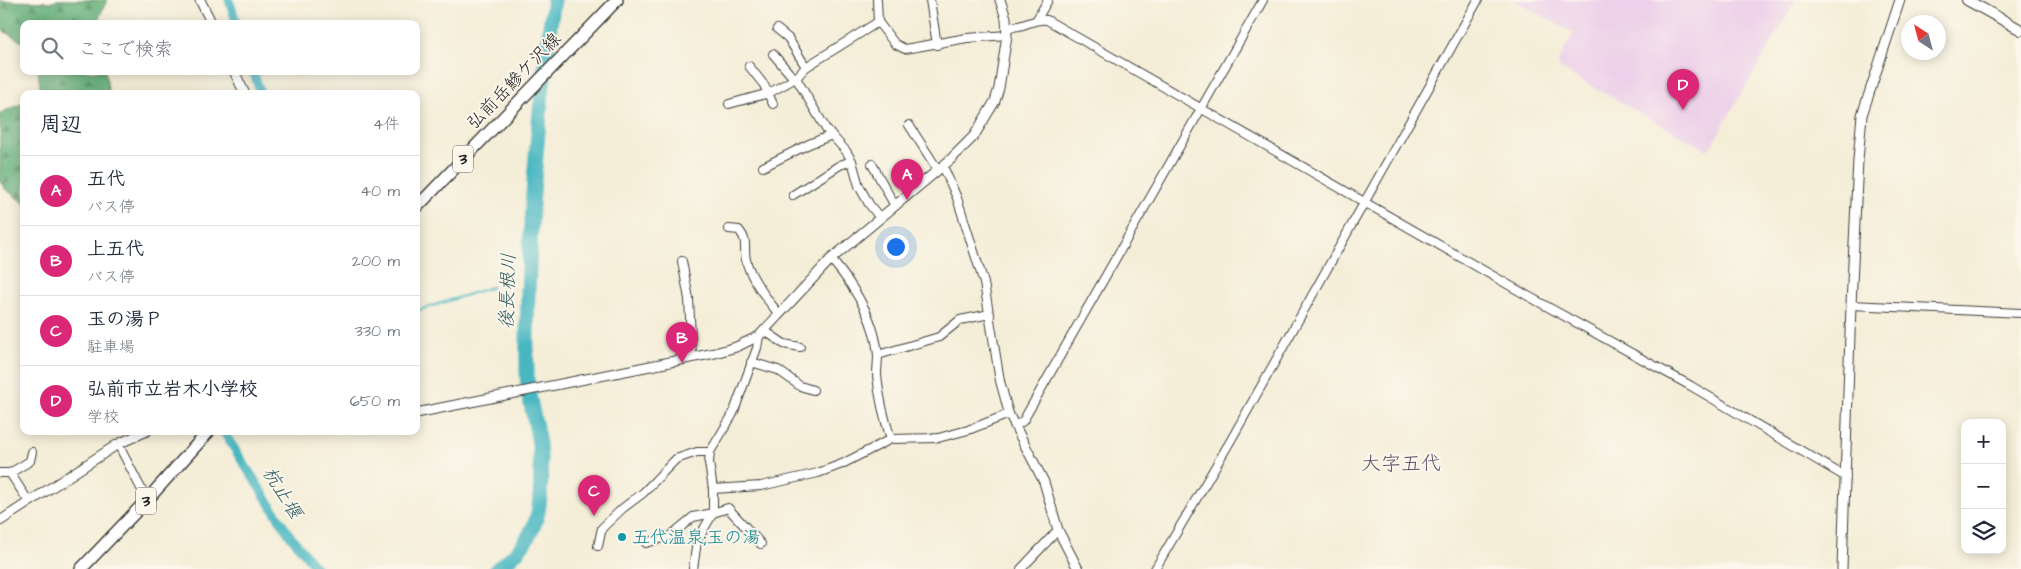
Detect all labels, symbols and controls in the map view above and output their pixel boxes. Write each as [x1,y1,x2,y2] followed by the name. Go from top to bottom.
[1901,15,1946,60] north arrow
[20,20,420,75] search box
[461,27,567,135] street label: 弘前岳鰺ケ沢線
[38,34,66,62] icon: search
[78,36,173,63] text: ここで検索
[1667,69,1699,110] pin: D
[40,110,82,139] text: 周辺
[373,113,400,135] text: 4件
[453,146,473,172] road number: 3
[891,159,923,200] pin: A
[87,166,125,193] text: 五代
[51,180,61,202] text: A
[360,180,400,202] text: 40 m
[87,196,135,218] text: バス停
[883,234,909,260] your location
[87,236,144,263] text: 上五代
[50,250,62,272] text: B
[352,250,400,272] text: 200 m
[493,253,523,329] water label: 後長根川
[87,266,135,288] text: バス停
[87,306,163,333] text: 玉の湯Ｐ
[50,320,62,342] text: C
[355,320,400,342] text: 330 m
[666,322,698,363] pin: B
[87,336,135,358] text: 駐車場
[87,376,258,403] text: 弘前市立岩木小学校
[51,390,61,412] text: D
[350,390,400,412] text: 650 m
[87,406,119,428] text: 学校
[1961,419,2006,554] map controls
[1961,419,2006,464] button: +
[1361,450,1441,478] district label: 大字五代
[255,462,310,526] water label: 杭止堰
[1961,464,2006,509] button: −
[578,475,610,516] pin: C
[136,488,156,514] road number: 3
[1961,509,2006,554] button: layers
[632,525,760,550] place label: 五代温泉;玉の湯
[616,531,628,543] marker: 五代温泉;玉の湯

